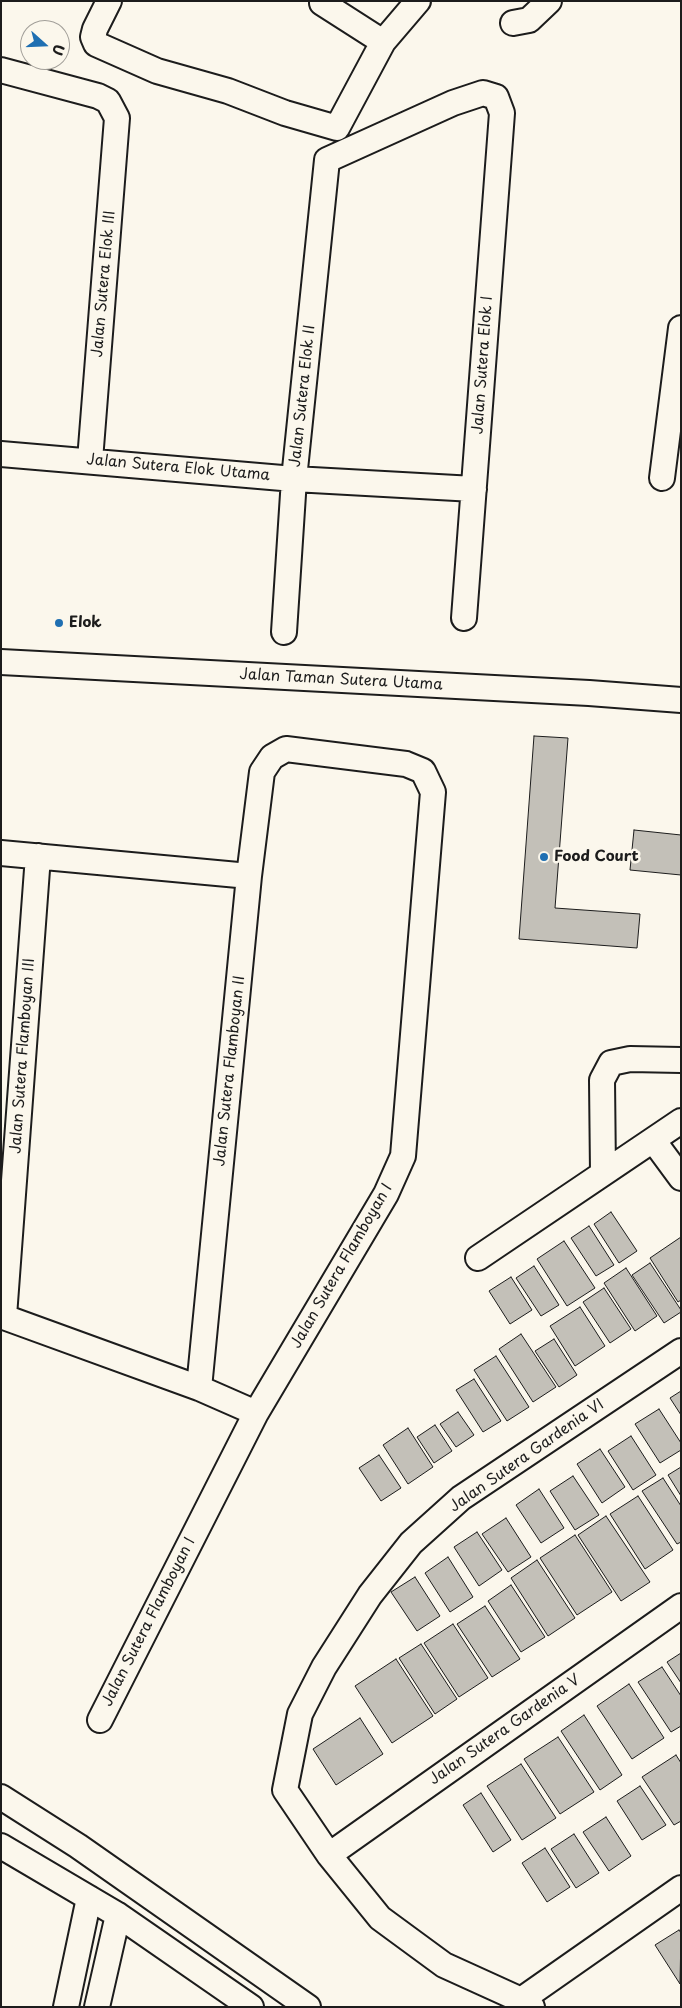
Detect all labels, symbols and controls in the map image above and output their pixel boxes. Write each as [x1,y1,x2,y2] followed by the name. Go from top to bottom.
[20,20,70,70] north arrow
[47,41,70,59] text: U
[89,210,119,358] street label: Jalan Sutera Elok III
[469,295,497,435] street label: Jalan Sutera Elok I
[287,324,319,468] street label: Jalan Sutera Elok II
[86,451,270,485] street label: Jalan Sutera Elok Utama
[69,614,102,632] place label: Elok
[53,617,65,629] marker: Elok
[239,666,443,694] street label: Jalan Taman Sutera Utama
[554,848,639,866] place label: Food Court
[538,851,550,863] marker: Food Court
[7,958,39,1154] street label: Jalan Sutera Flamboyan III
[211,975,249,1167] street label: Jalan Sutera Flamboyan II
[287,1180,397,1352] street label: Jalan Sutera Flamboyan I
[446,1396,608,1516] street label: Jalan Sutera Gardenia VI
[98,1534,200,1710] street label: Jalan Sutera Flamboyan I
[426,1671,584,1789] street label: Jalan Sutera Gardenia V

